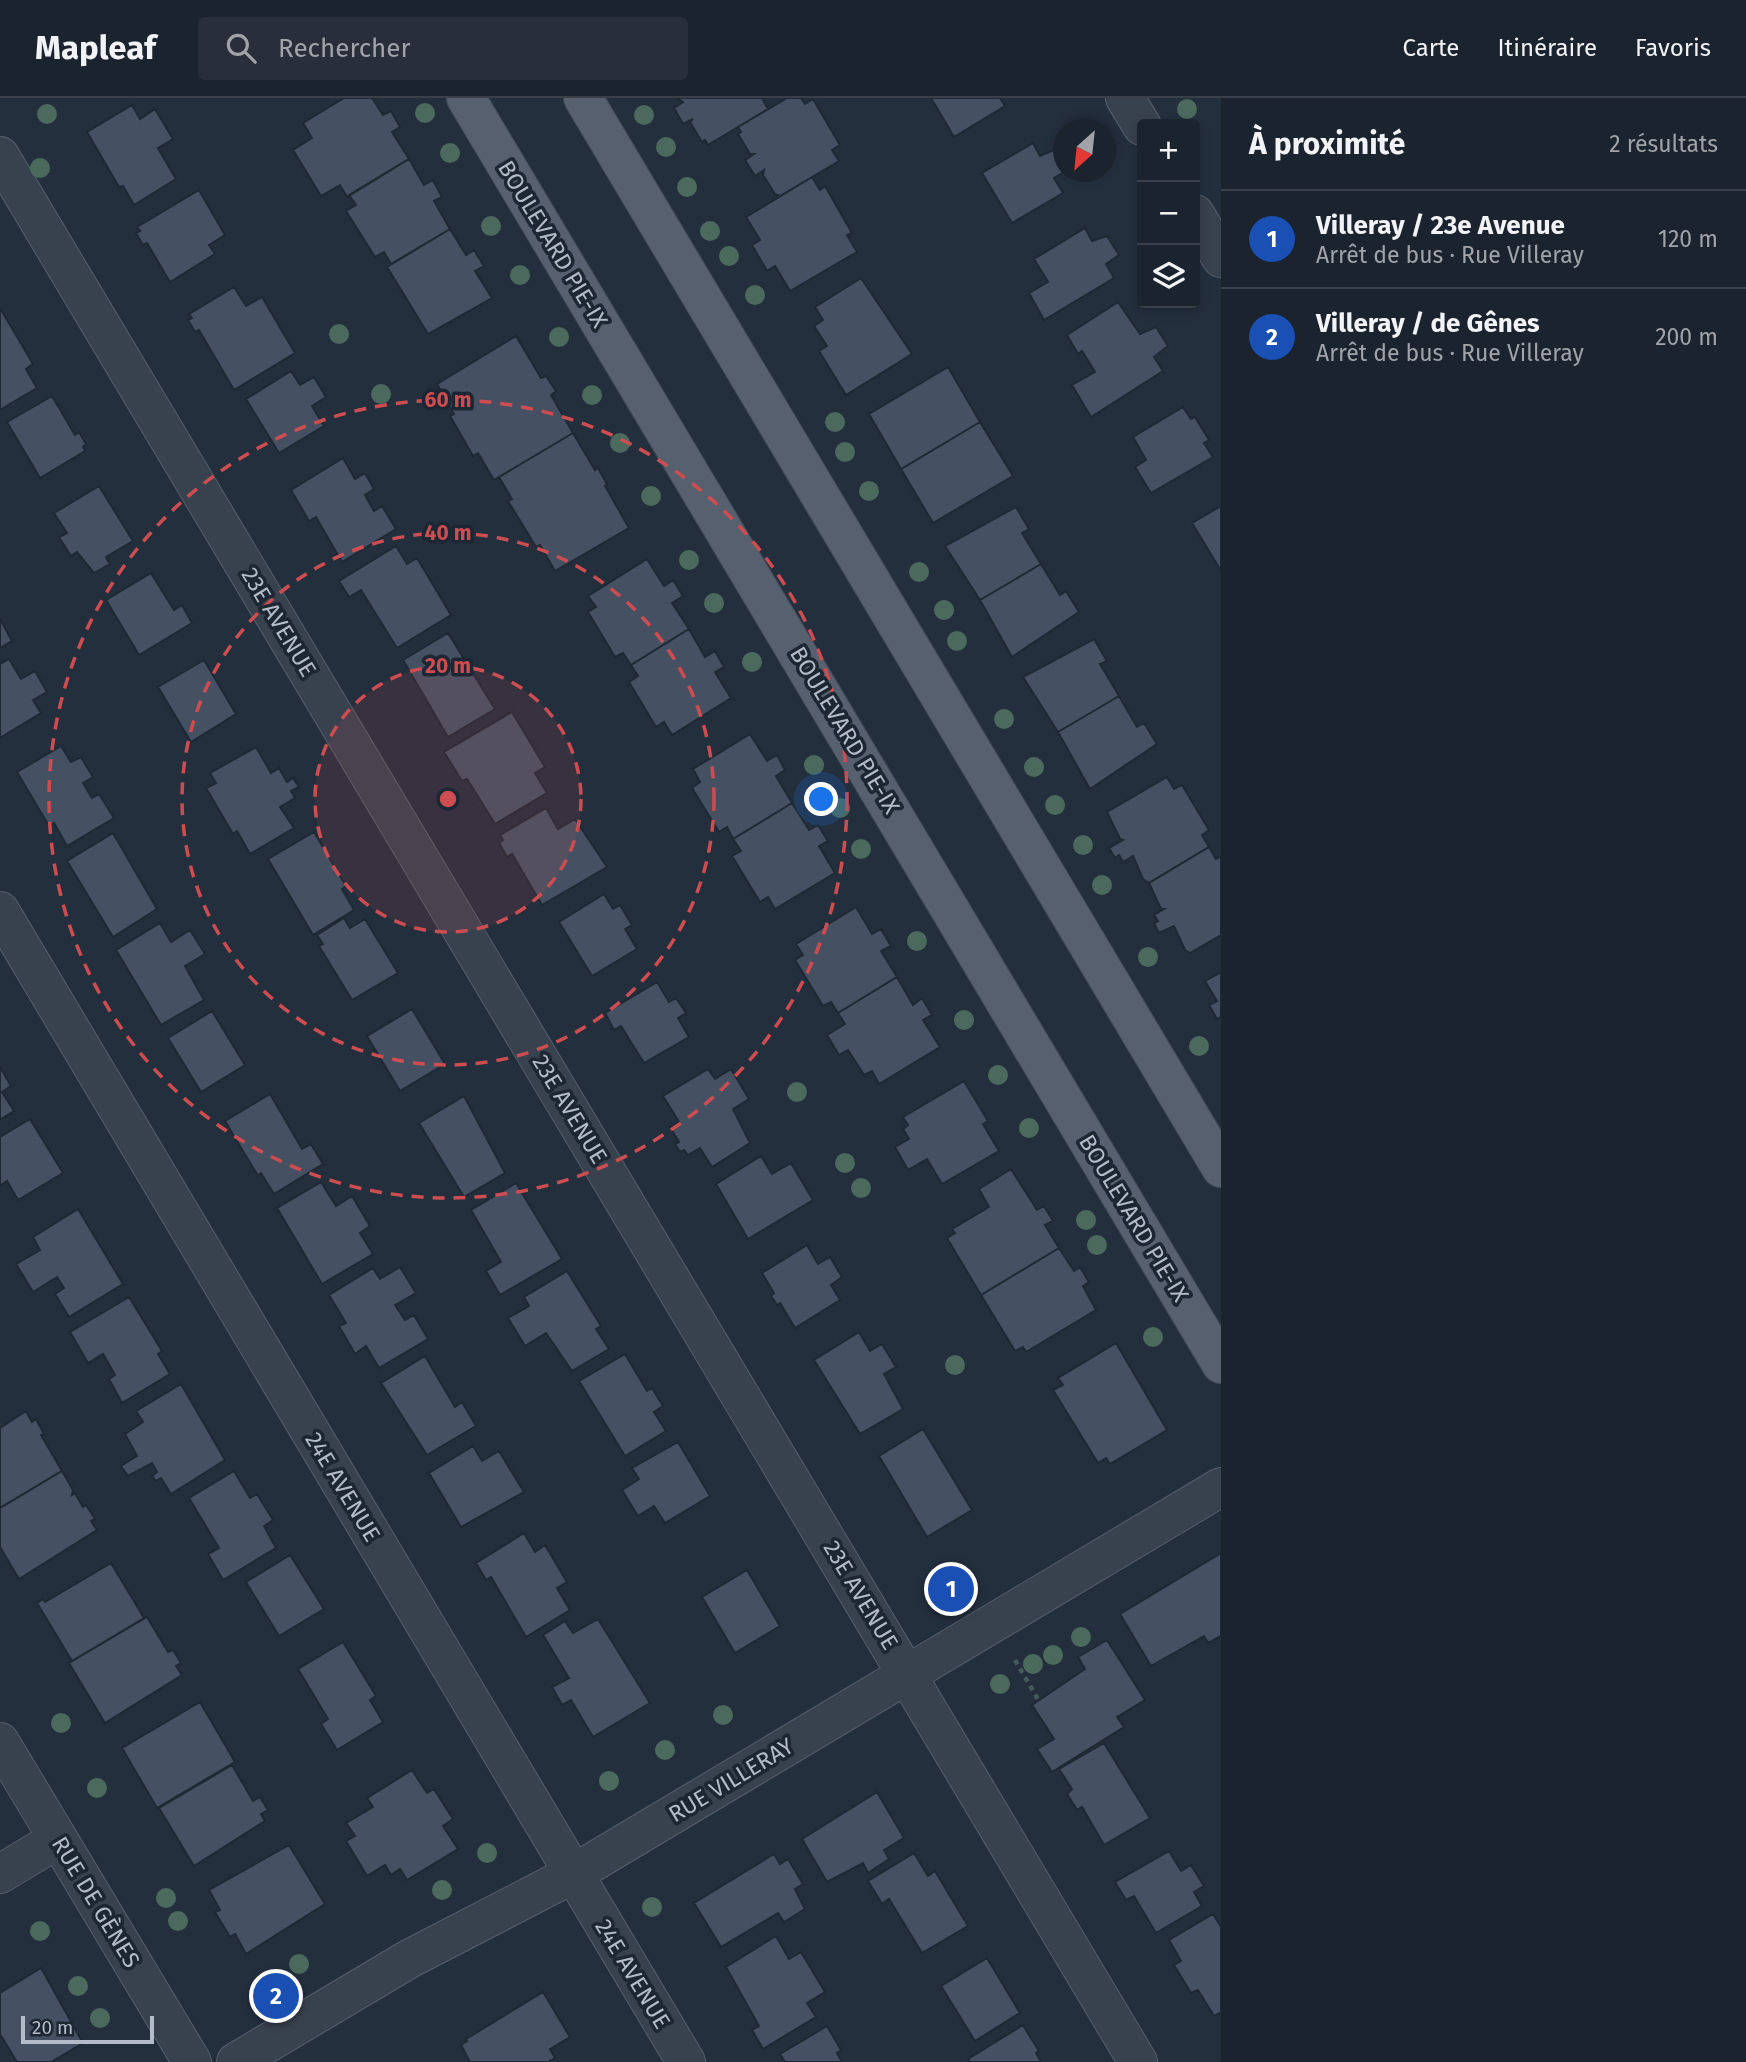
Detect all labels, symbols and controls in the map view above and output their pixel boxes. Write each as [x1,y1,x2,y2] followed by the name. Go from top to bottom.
[198,17,688,80] search box
[35,28,156,68] text: Mapleaf
[222,29,260,67] icon: search
[278,33,411,64] text: Rechercher
[1403,34,1459,62] text: Carte
[1497,34,1597,62] text: Itinéraire
[1635,34,1711,62] text: Favoris
[1053,119,1116,182] north arrow
[1137,119,1200,308] map controls
[1137,119,1200,182] button: +
[1249,126,1405,162] text: À proximité
[1609,130,1718,158] text: 2 résultats
[492,155,614,333] street label: BOULEVARD PIE-IX
[1137,182,1200,245] button: −
[1316,210,1565,241] text: Villeray / 23e Avenue
[1267,225,1277,253] text: 1
[1658,225,1718,253] text: 120 m
[1316,241,1584,269] text: Arrêt de bus · Rue Villeray
[1137,245,1200,308] button: layers
[1316,308,1540,339] text: Villeray / de Gênes
[1266,323,1278,351] text: 2
[1655,323,1718,351] text: 200 m
[1316,339,1584,367] text: Arrêt de bus · Rue Villeray
[425,387,471,413] text: 60 m
[425,520,471,546] text: 40 m
[235,562,323,682] street label: 23E AVENUE
[784,641,906,819] street label: BOULEVARD PIE-IX
[425,653,471,679] text: 20 m
[804,782,838,816] your location
[436,787,460,811] centre of rings
[526,1049,614,1169] street label: 23E AVENUE
[1073,1129,1195,1307] street label: BOULEVARD PIE-IX
[299,1427,387,1547] street label: 24E AVENUE
[817,1535,905,1655] street label: 23E AVENUE
[928,1563,974,1615] pin: 1
[663,1732,799,1828] street label: RUE VILLERAY
[46,1831,147,1973] street label: RUE DE GÈNES
[589,1914,677,2034] street label: 24E AVENUE
[253,1970,299,2022] pin: 2
[21,2013,154,2045] scale bar
[32,2016,73,2039] text: 20 m

